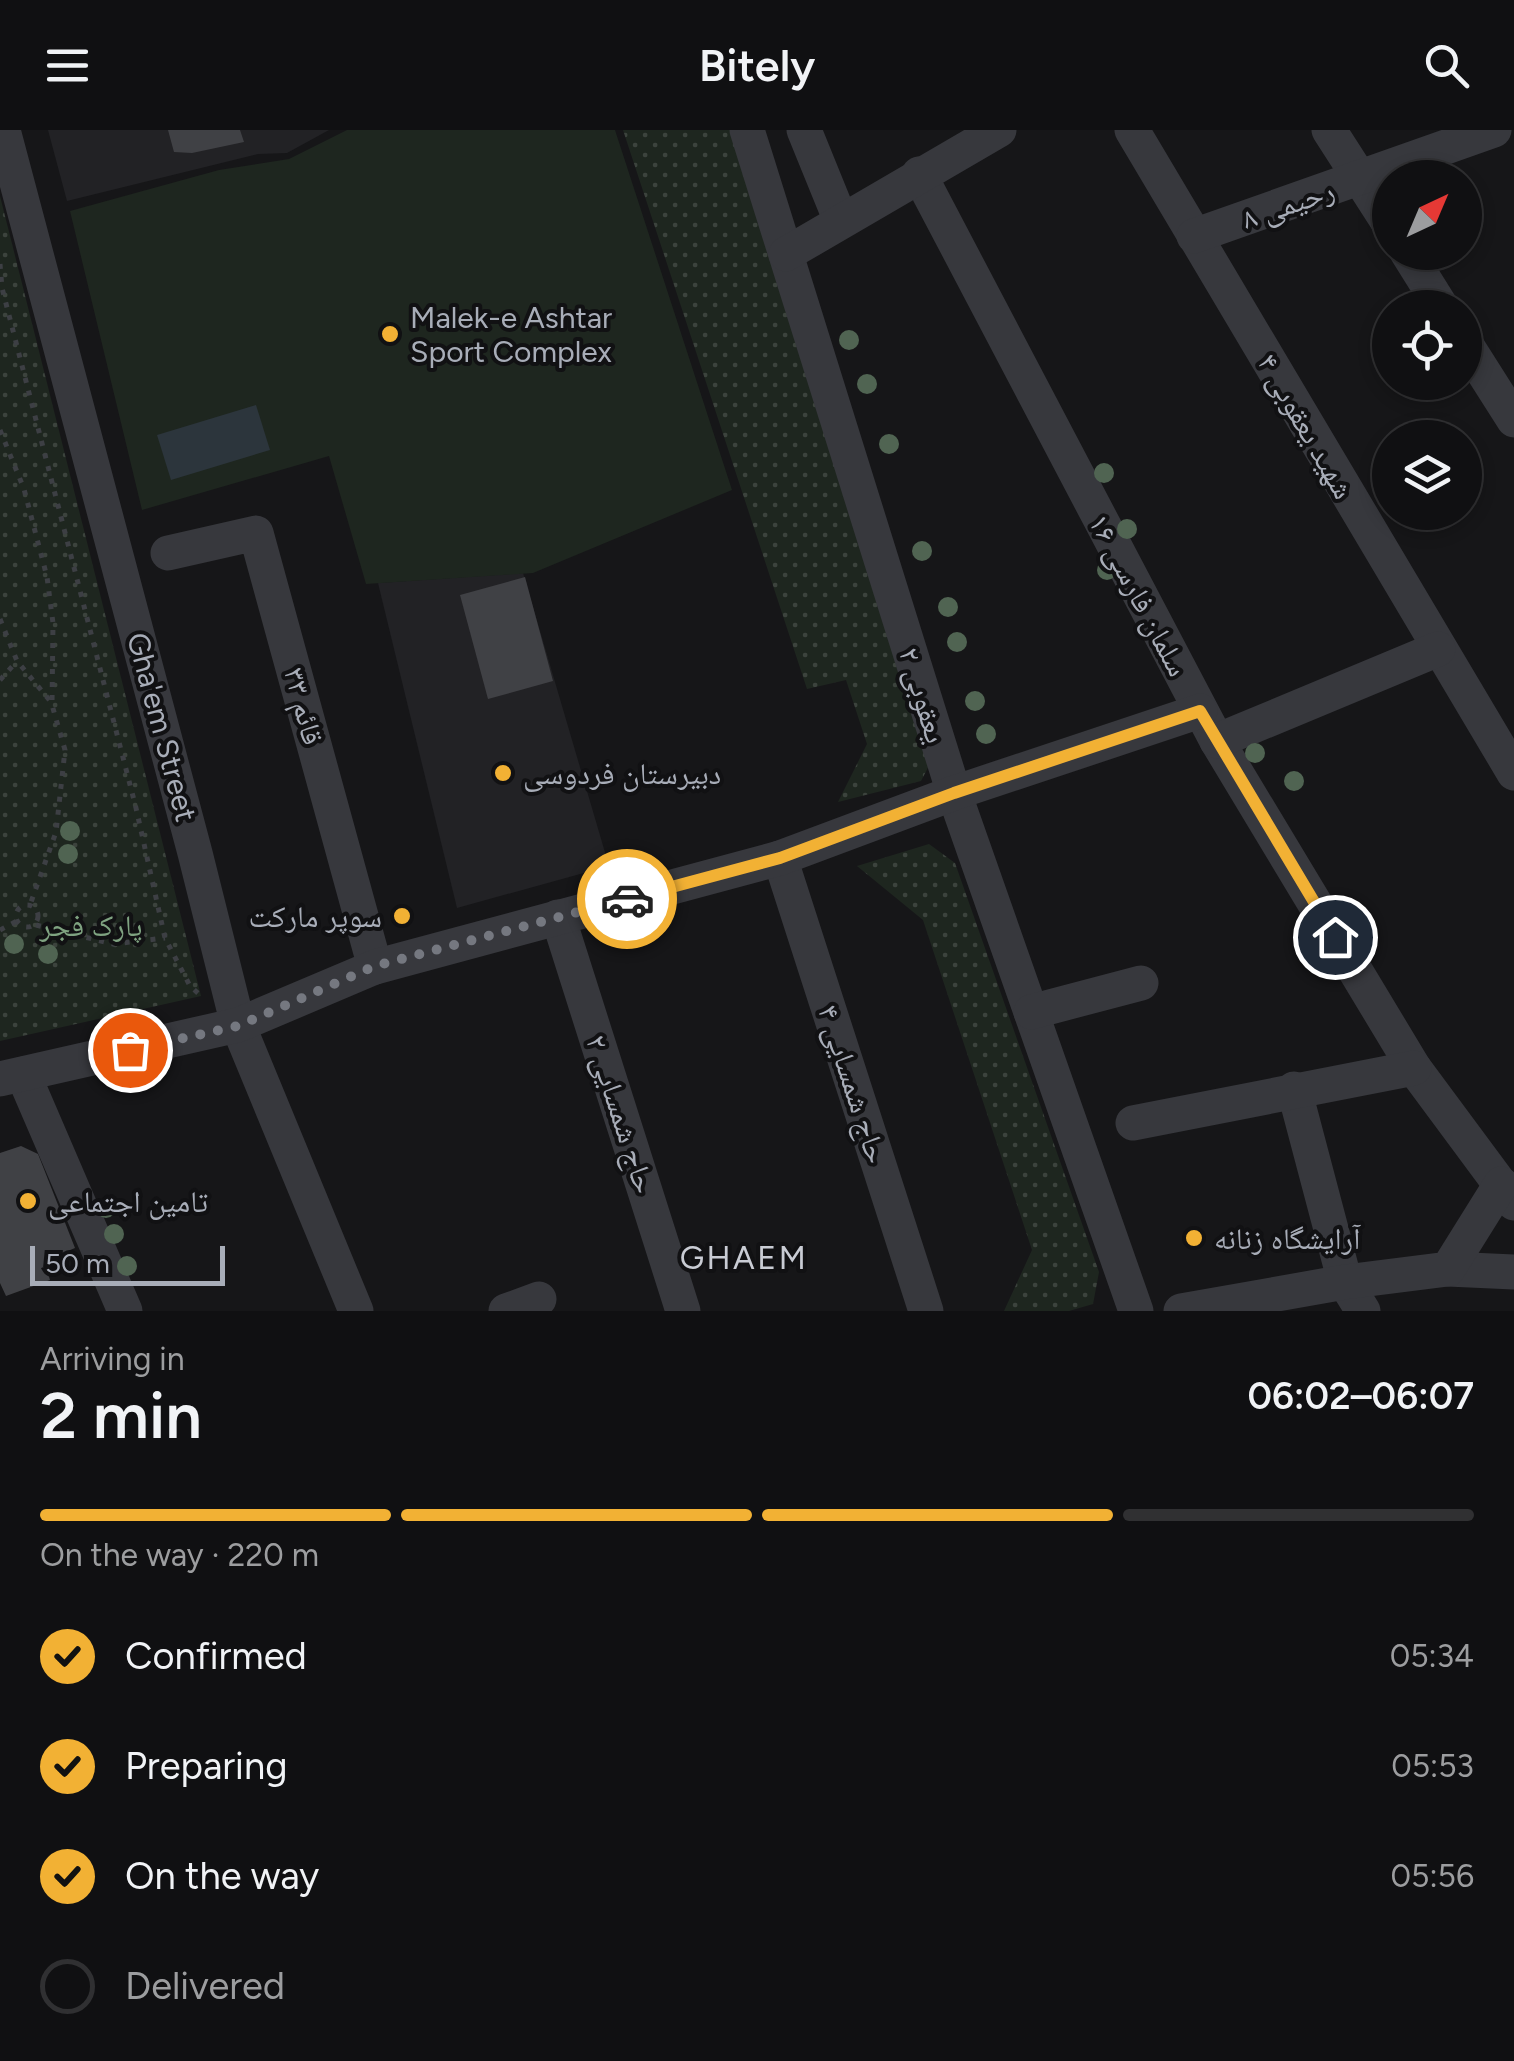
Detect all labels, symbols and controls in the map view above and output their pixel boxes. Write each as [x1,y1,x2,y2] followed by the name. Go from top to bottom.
[40,38,95,93] icon: menu
[699,38,815,92] text: Bitely
[1419,38,1474,93] icon: search
[1372,160,1482,270] north arrow
[1372,160,1482,530] map controls
[1237,171,1339,237] street label: رحیمی ۸
[1372,290,1482,400] button: locate
[410,299,612,370] place label: Malek-e Ashtar Sport Complex
[379,323,401,345] marker: Malek-e Ashtar Sport Complex
[1250,347,1362,505] street label: شهید یعقوبی ۴
[1372,420,1482,530] button: layers
[1081,507,1197,683] street label: سلمان فارسی ۱۶
[119,628,205,826] street label: Gha'em Street
[891,643,955,747] street label: یعقوبی ۲
[274,663,332,749] street label: قائم ۳۳
[523,755,721,792] place label: دبیرستان فردوسی
[492,762,514,784] marker: دبیرستان فردوسی
[577,849,677,949] courier
[600,872,655,927] icon: car
[1293,895,1378,980] pin
[249,898,382,935] place label: سوپر مارکت
[391,905,413,927] marker: سوپر مارکت
[38,907,143,944] park label: پارک فجر
[1308,910,1363,965] icon: home
[809,1000,896,1168] street label: حاج شمسایی ۴
[88,1008,173,1093] pin
[103,1023,158,1078] icon: bag
[577,1030,664,1198] street label: حاج شمسایی ۲
[48,1183,208,1220] place label: تامین اجتماعی
[17,1190,39,1212] marker: تامین اجتماعی
[1214,1220,1362,1257] place label: آرایشگاه زنانه
[1183,1227,1205,1249] marker: آرایشگاه زنانه
[680,1239,808,1277] district label: GHAEM
[30,1241,225,1286] scale bar
[45,1246,110,1280] text: 50 m
[40,1340,185,1378] text: Arriving in
[1247,1373,1474,1419] text: 06:02–06:07
[40,1376,202,1454] text: 2 min
[40,1536,319,1574] text: On the way · 220 m
[40,1629,95,1684] icon: check
[125,1633,307,1679] text: Confirmed
[1390,1637,1474,1675] text: 05:34
[40,1739,95,1794] icon: check
[125,1743,287,1789] text: Preparing
[1391,1747,1474,1785] text: 05:53
[40,1849,95,1904] icon: check
[125,1853,319,1899] text: On the way
[1390,1857,1474,1895] text: 05:56
[125,1963,285,2009] text: Delivered

